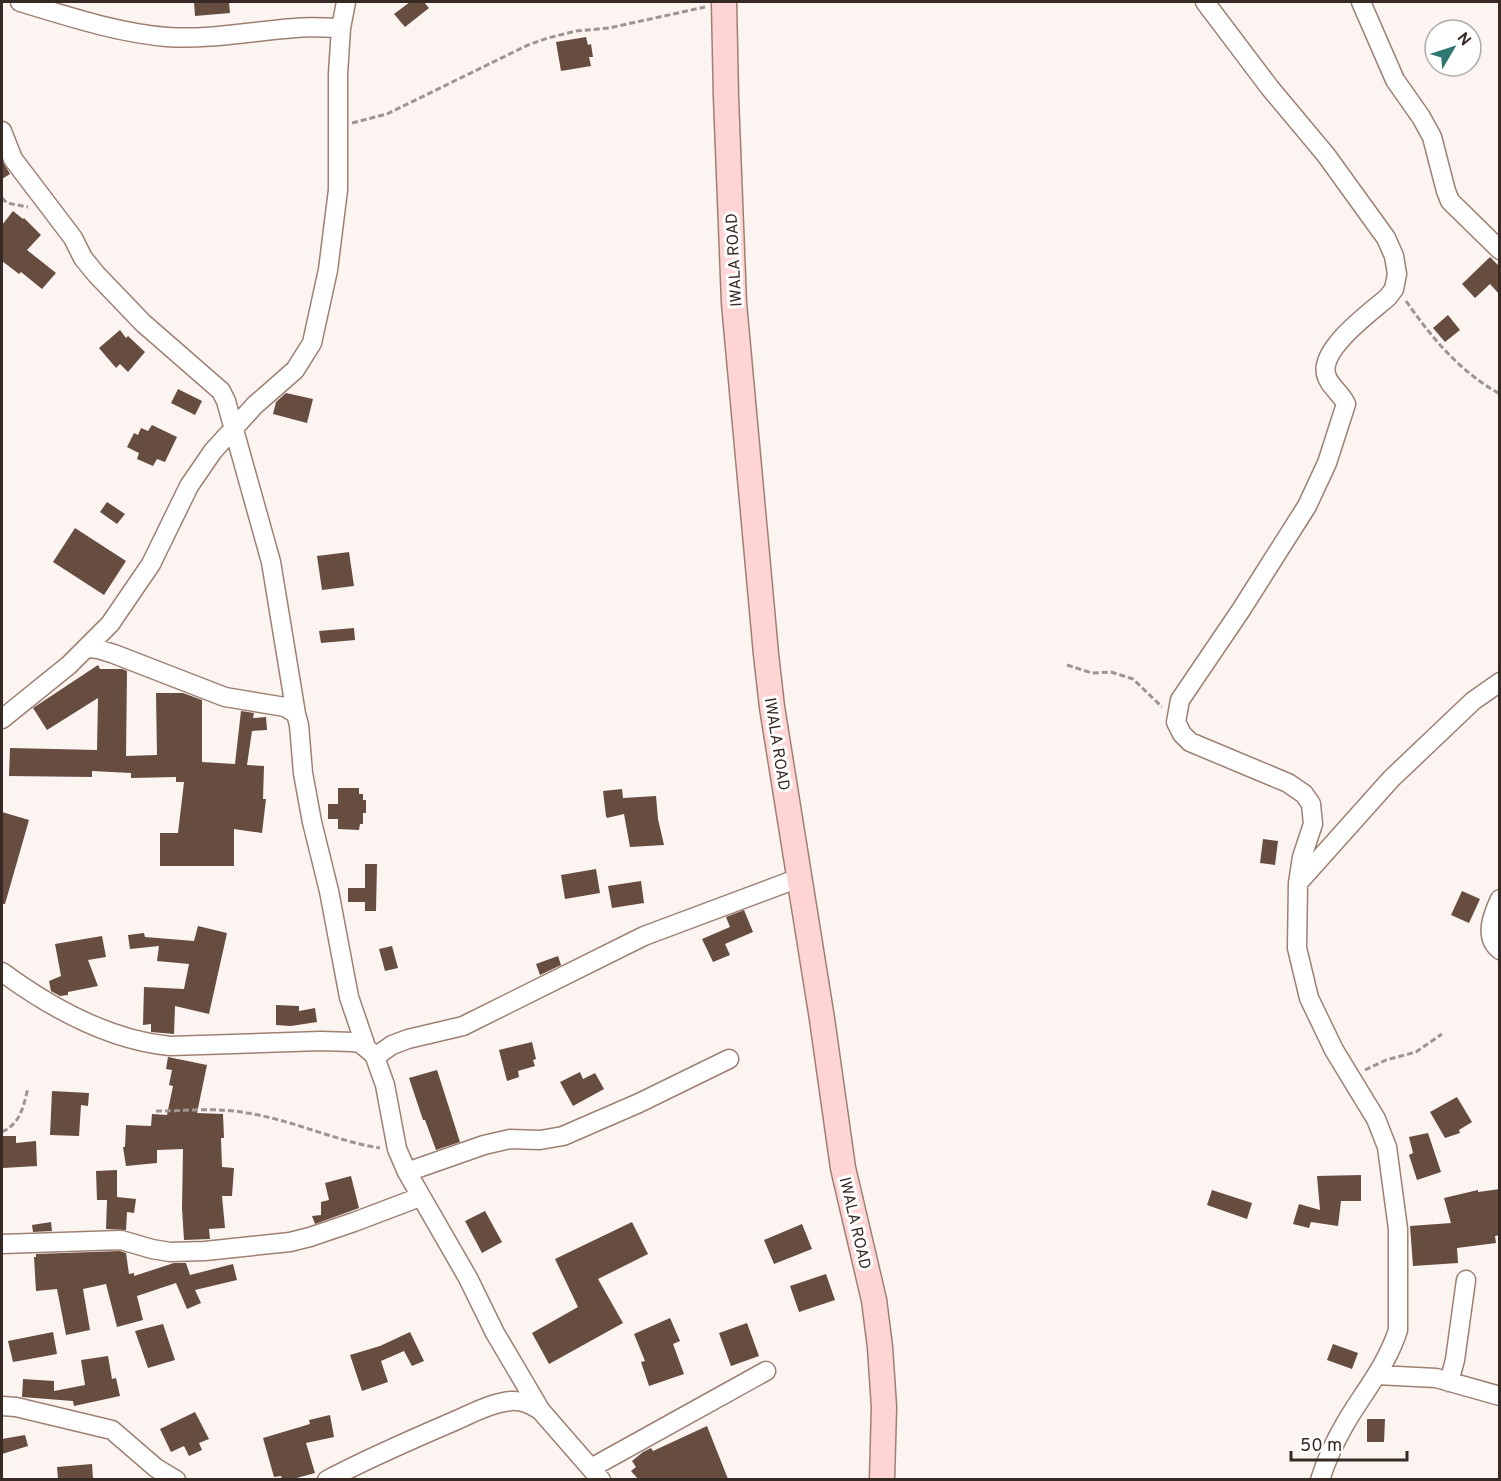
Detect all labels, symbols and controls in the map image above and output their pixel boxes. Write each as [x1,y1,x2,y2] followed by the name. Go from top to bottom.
[1423,18,1483,78] north arrow
[1452,29,1474,51] text: N
[723,212,747,307] street label: IWALA ROAD
[759,696,793,792] street label: IWALA ROAD
[834,1175,874,1271] street label: IWALA ROAD
[1291,1424,1406,1462] scale bar
[1300,1435,1342,1458] text: 50 m

